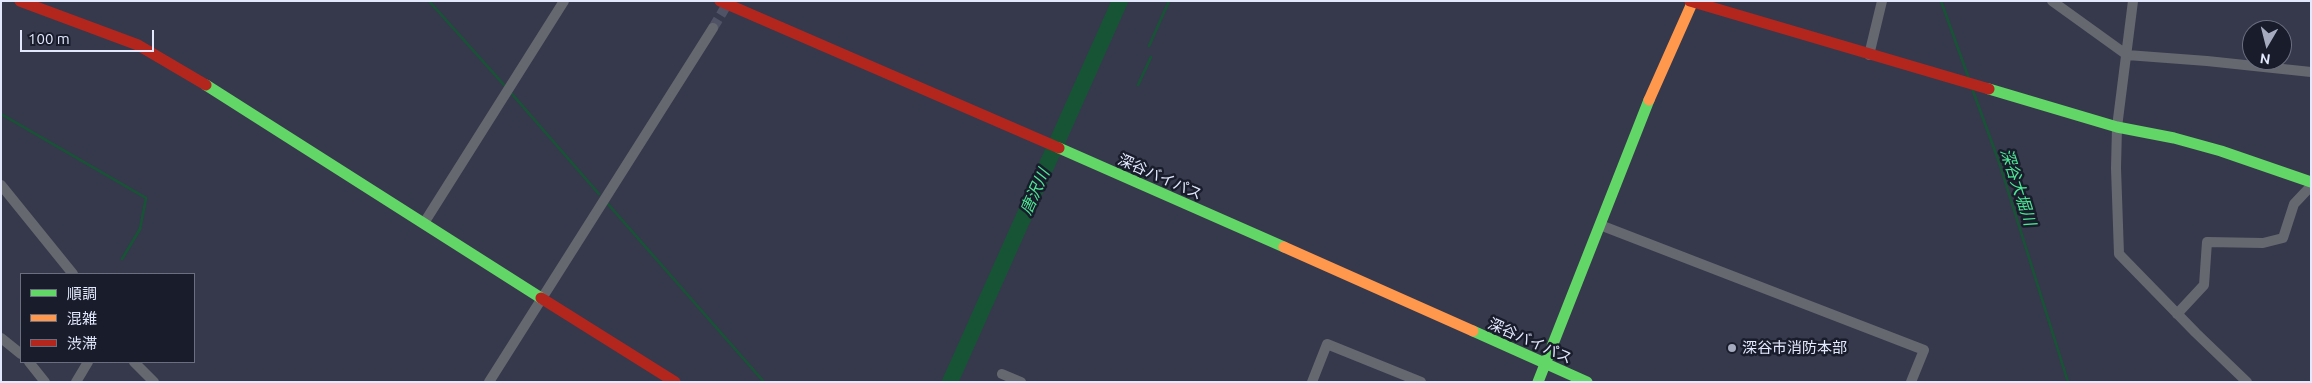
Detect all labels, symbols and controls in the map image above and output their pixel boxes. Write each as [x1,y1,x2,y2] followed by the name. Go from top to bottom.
[22,20,156,52] scale bar
[2242,20,2292,70] north arrow
[28,30,70,47] text: 100 m
[2259,50,2271,68] text: N
[1997,146,2039,228] water label: 深谷大堀川
[1115,150,1205,204] street label: 深谷バイパス
[1016,166,1054,218] water label: 唐沢川
[20,273,195,363] legend
[67,285,97,302] text: 順調
[67,310,97,327] text: 混雑
[1485,314,1575,368] street label: 深谷バイパス
[67,335,97,352] text: 渋滞
[1742,339,1847,357] place label: 深谷市消防本部
[1726,342,1738,354] marker: 深谷市消防本部

